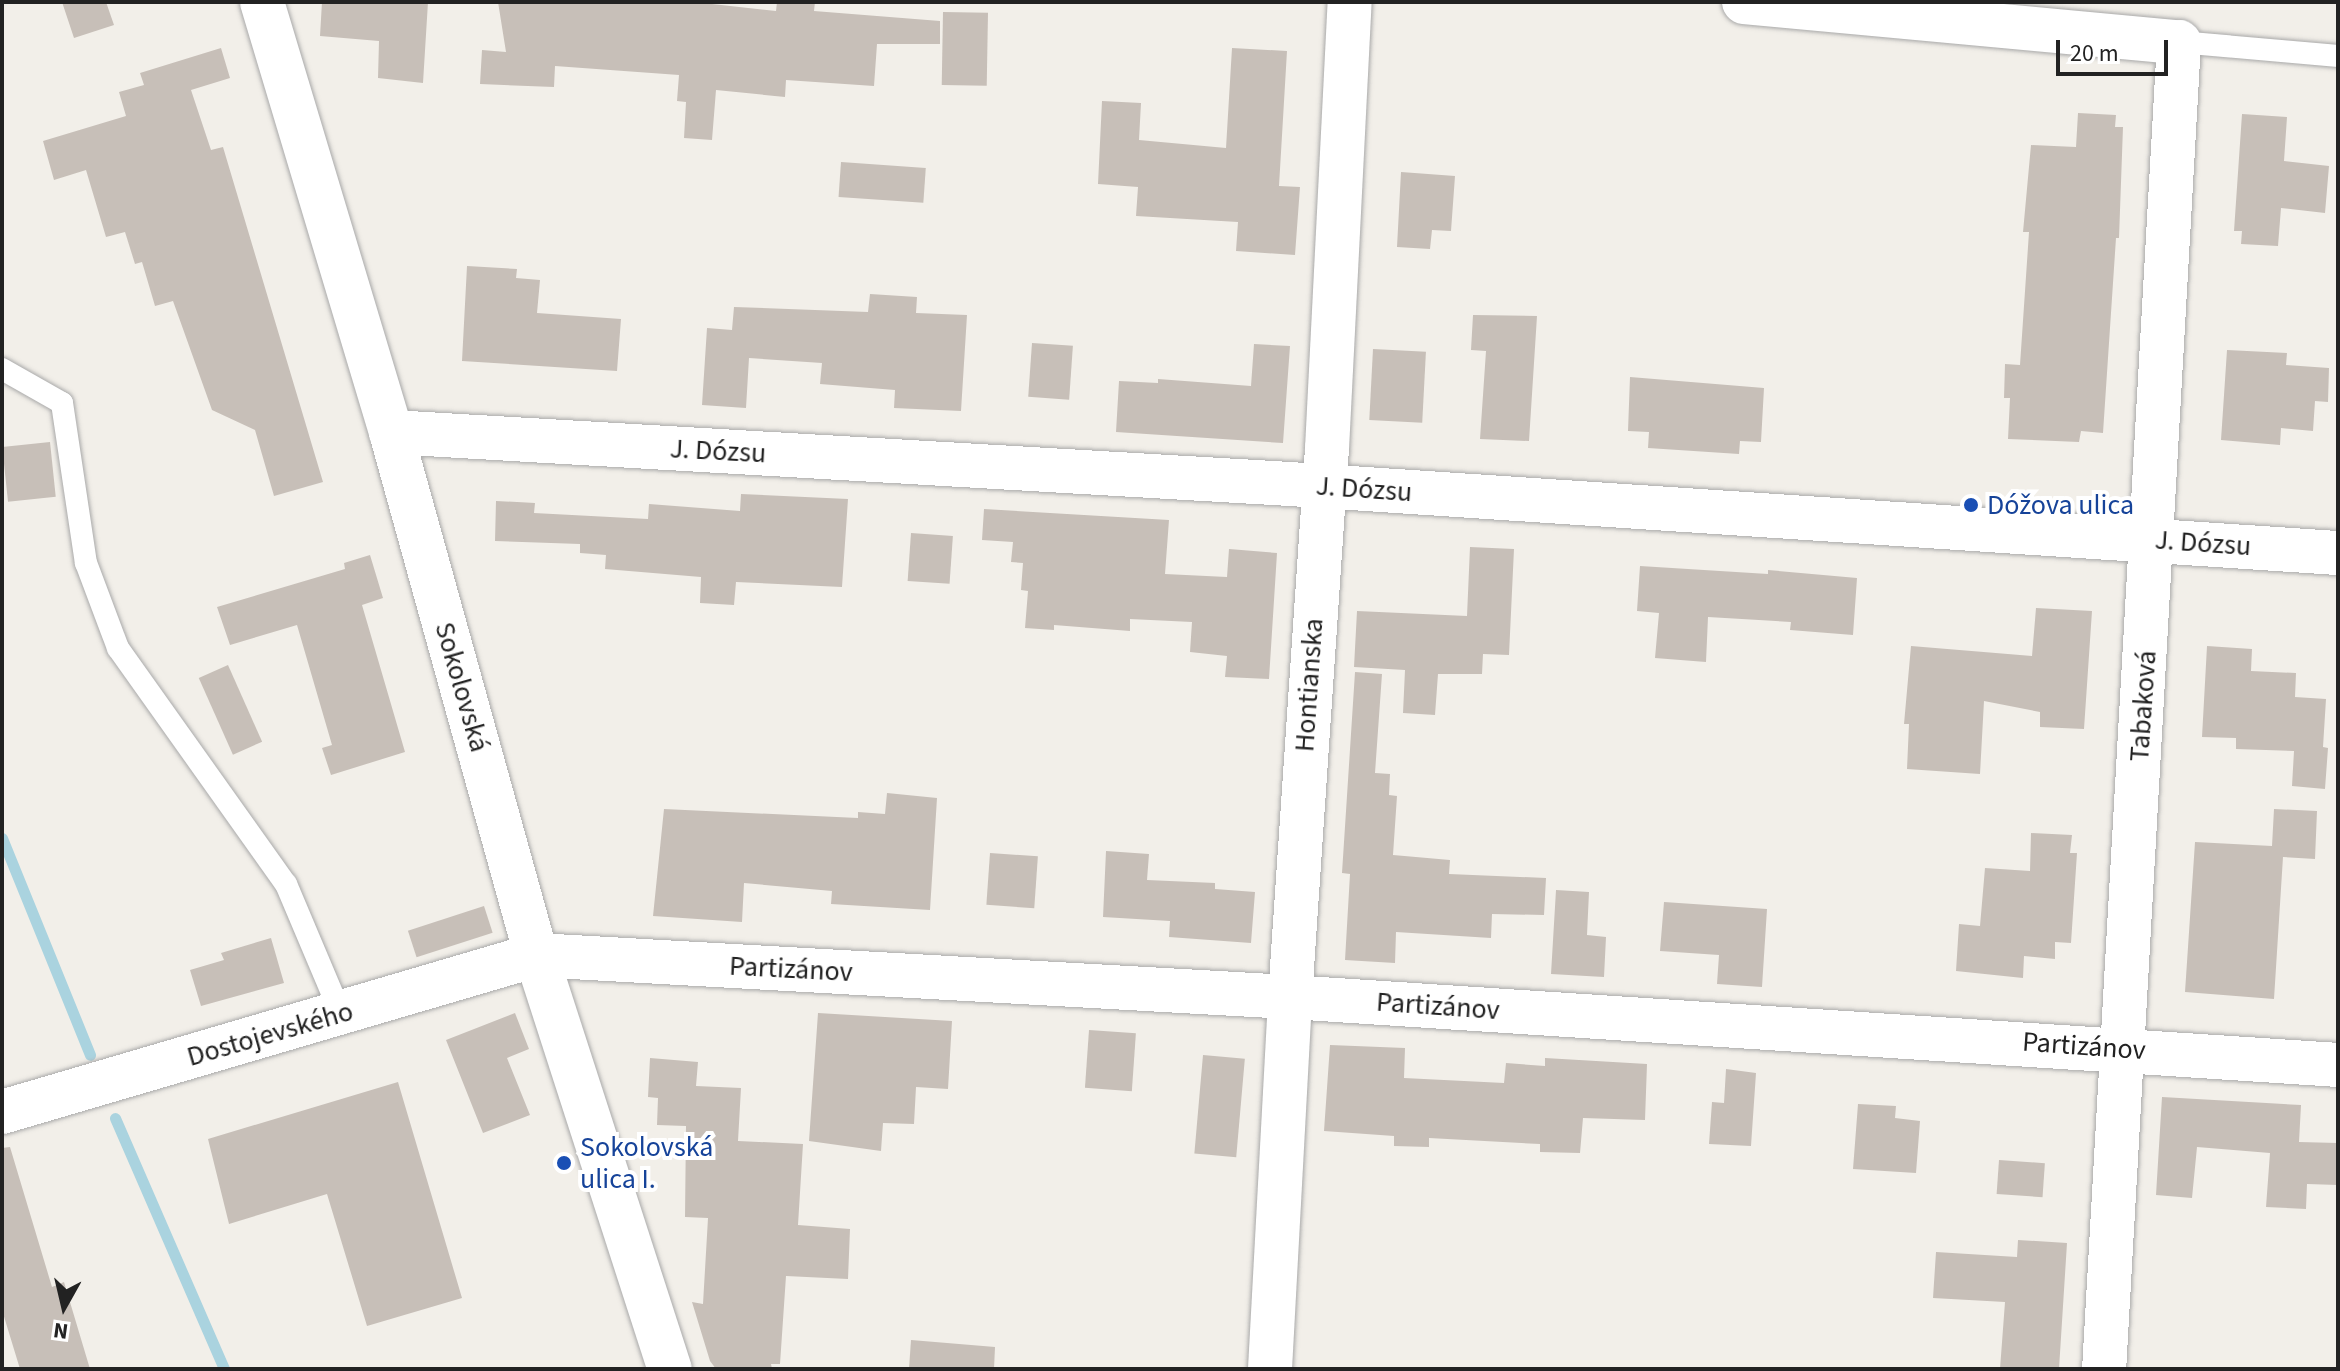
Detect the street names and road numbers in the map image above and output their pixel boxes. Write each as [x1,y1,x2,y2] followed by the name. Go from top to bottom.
[669,432,767,470] street label: J. Dózsu
[1315,469,1413,509] street label: J. Dózsu
[2154,523,2252,563] street label: J. Dózsu
[1288,617,1330,753] street label: Hontianska
[427,618,497,756] street label: Sokolovská
[2122,649,2164,763] street label: Tabaková
[728,949,854,989] street label: Partizánov
[1375,985,1501,1027] street label: Partizánov
[183,994,357,1074] street label: Dostojevského
[2021,1025,2147,1067] street label: Partizánov

